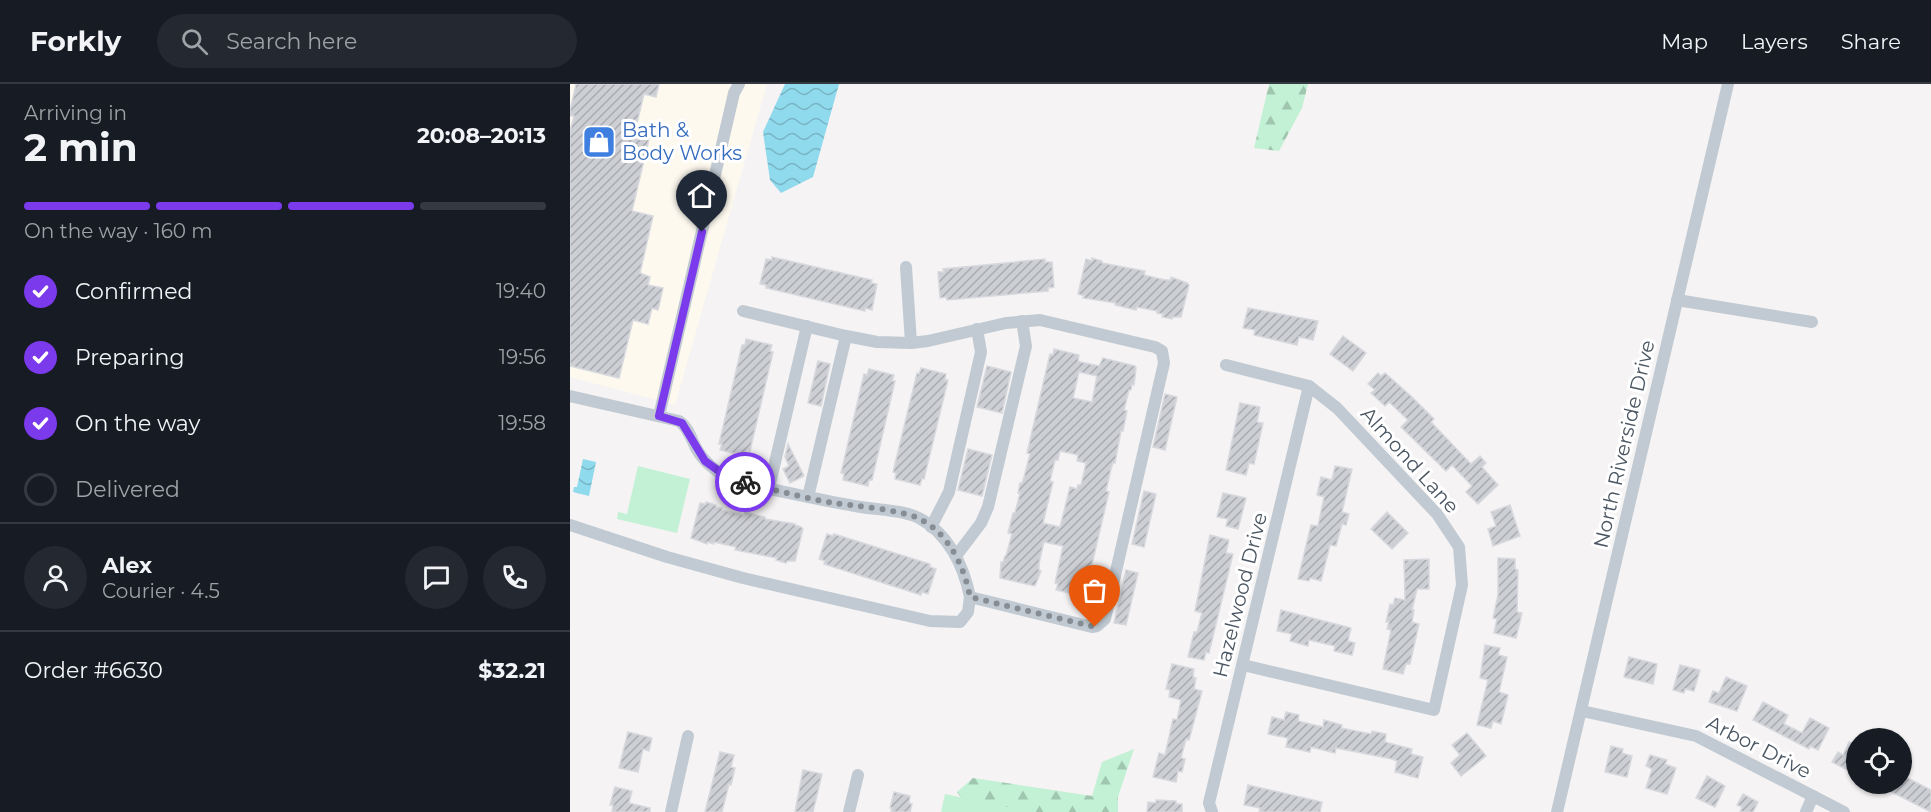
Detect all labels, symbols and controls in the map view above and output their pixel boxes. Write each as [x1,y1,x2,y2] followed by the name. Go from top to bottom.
[157,14,577,68] search box
[30,24,121,58] text: Forkly
[178,25,211,58] icon: search
[226,28,357,55] text: Search here
[1661,29,1708,54] text: Map
[1741,29,1808,54] text: Layers
[1841,29,1901,54] text: Share
[24,101,127,125] text: Arriving in
[622,118,742,165] place label: Bath & Body Works
[417,122,546,149] text: 20:08–20:13
[24,123,138,171] text: 2 min
[581,124,617,160] shop icon: Bath & Body Works
[676,170,727,232] pin
[685,179,718,212] icon: home
[24,219,213,243] text: On the way · 160 m
[24,275,57,308] icon: check
[75,278,192,305] text: Confirmed
[496,279,546,303] text: 19:40
[1588,338,1660,550] street label: North Riverside Drive
[24,341,57,374] icon: check
[75,344,184,371] text: Preparing
[499,345,546,369] text: 19:56
[1356,402,1464,518] street label: Almond Lane
[24,407,57,440] icon: check
[75,410,200,437] text: On the way
[498,411,546,435] text: 19:58
[715,452,775,512] courier
[729,466,762,499] icon: bike
[75,476,180,503] text: Delivered
[1208,510,1272,680] street label: Hazelwood Drive
[24,546,87,609] button: person
[405,546,468,609] button: chat
[483,546,546,609] button: phone
[102,552,152,579] text: Alex
[1069,565,1120,627] pin
[1078,574,1111,607] icon: bag
[102,579,220,603] text: Courier · 4.5
[24,657,163,684] text: Order #6630
[478,657,546,684] text: $32.21
[1703,710,1815,784] street label: Arbor Drive
[1846,728,1912,794] map controls
[1846,728,1912,794] button: locate

